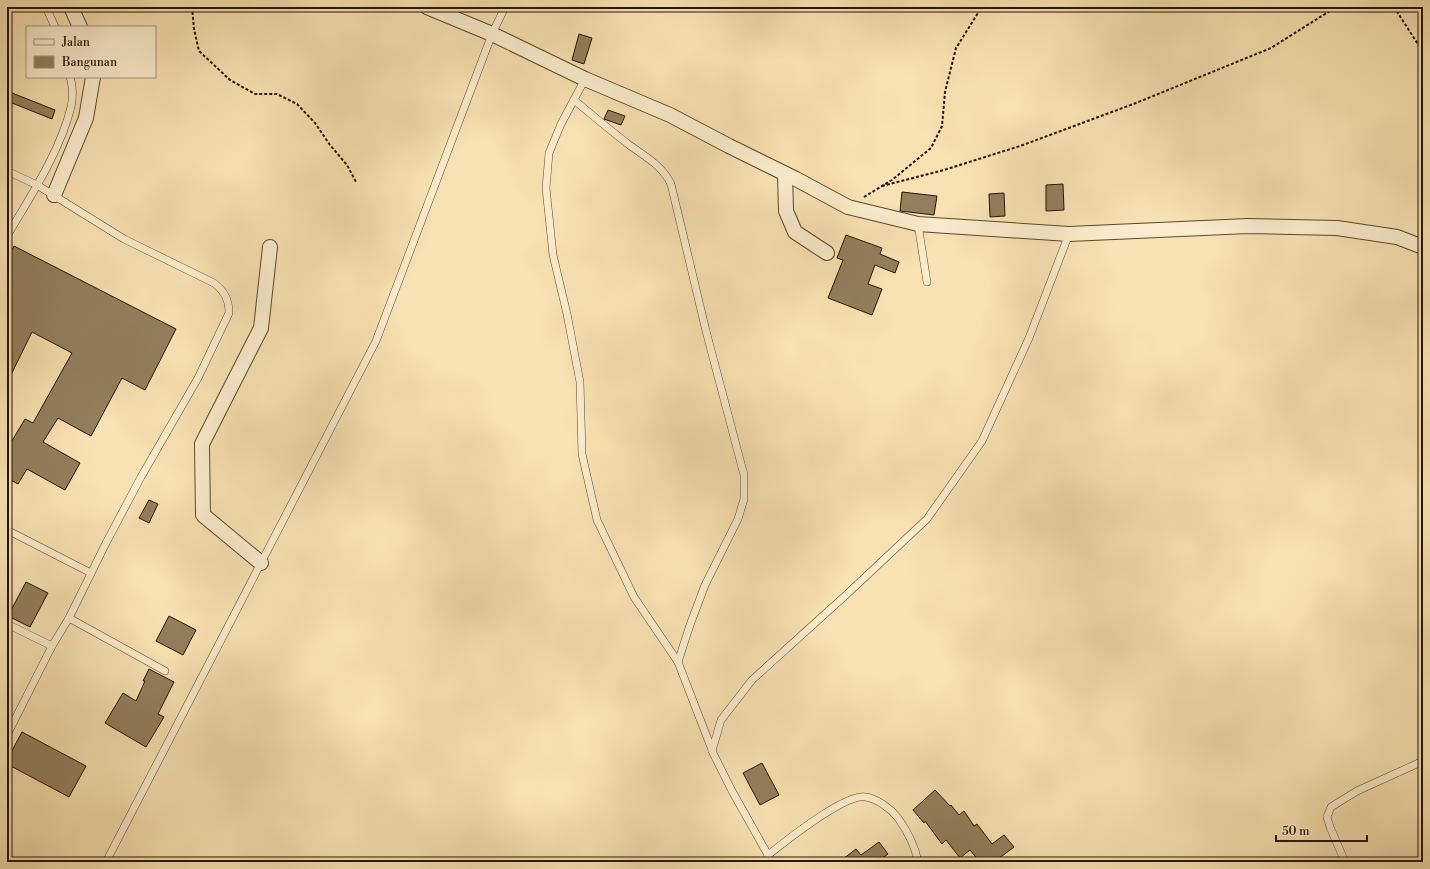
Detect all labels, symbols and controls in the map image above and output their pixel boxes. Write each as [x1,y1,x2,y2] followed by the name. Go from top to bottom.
[26,26,156,78] legend
[61,35,90,50] text: Jalan
[61,55,117,70] text: Bangunan
[1276,817,1367,843] scale bar
[1282,824,1310,839] text: 50 m

